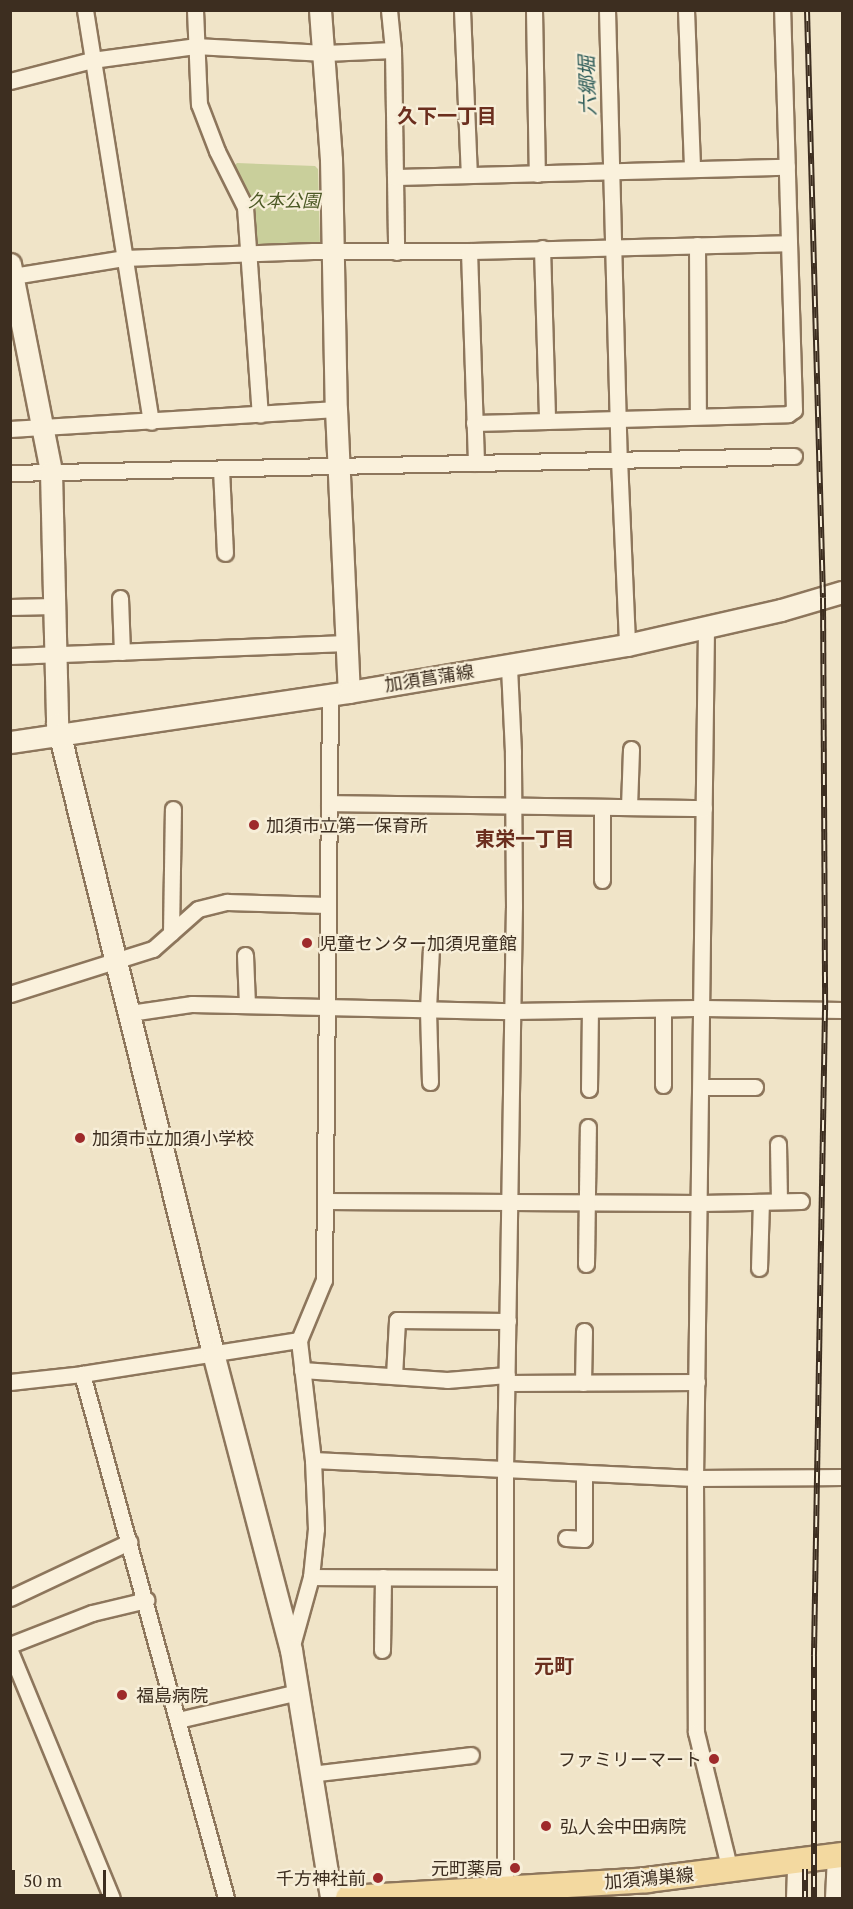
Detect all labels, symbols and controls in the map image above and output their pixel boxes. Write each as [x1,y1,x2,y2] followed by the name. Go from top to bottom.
[574,56,600,116] water label: 六郷堀
[397,103,497,127] district label: 久下一丁目
[248,189,320,211] park label: 久本公園
[383,660,475,696] street label: 加須菖蒲線
[266,814,428,836] place label: 加須市立第一保育所
[247,818,261,832] marker: 加須市立第一保育所
[475,826,575,850] district label: 東栄一丁目
[319,932,517,954] place label: 児童センター加須児童館
[300,936,314,950] marker: 児童センター加須児童館
[92,1127,254,1149] place label: 加須市立加須小学校
[73,1131,87,1145] marker: 加須市立加須小学校
[534,1653,574,1677] district label: 元町
[136,1684,208,1706] place label: 福島病院
[113,1686,131,1704] marker: 福島病院
[558,1748,702,1770] place label: ファミリーマート
[707,1752,721,1766] marker: ファミリーマート
[560,1815,686,1837] place label: 弘人会中田病院
[537,1817,555,1835] marker: 弘人会中田病院
[431,1857,503,1879] place label: 元町薬局
[15,1858,110,1896] scale bar
[508,1861,522,1875] marker: 元町薬局
[603,1863,695,1893] street label: 加須鴻巣線
[276,1867,366,1889] place label: 千方神社前
[23,1868,62,1892] text: 50 m
[371,1871,385,1885] marker: 千方神社前

